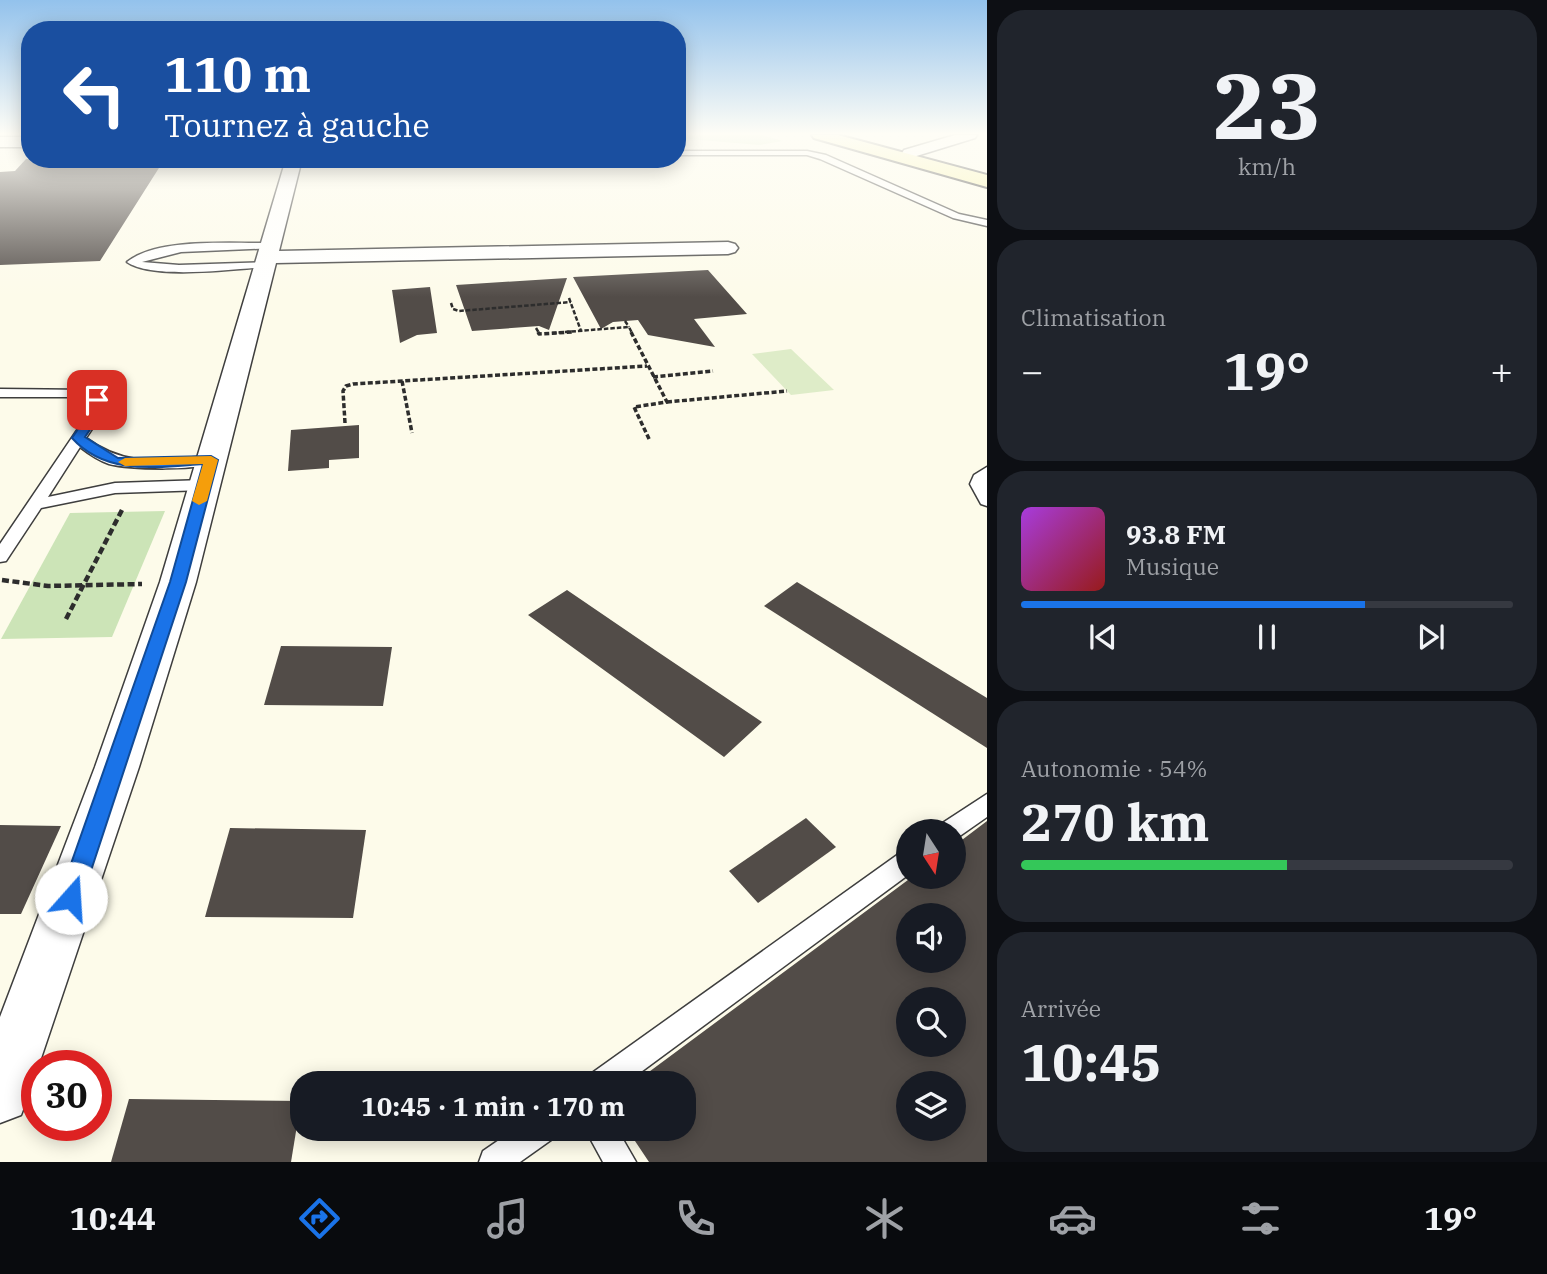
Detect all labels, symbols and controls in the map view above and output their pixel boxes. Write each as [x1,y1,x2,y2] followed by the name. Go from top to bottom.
[164,42,311,105] text: 110 m
[1212,46,1322,164] text: 23
[49,49,140,140] icon: left
[164,104,430,146] text: Tournez à gauche
[1238,151,1296,181] text: km/h
[1021,302,1166,332] text: Climatisation
[1224,337,1310,404] text: 19°
[1021,346,1044,395] text: −
[1490,346,1513,395] text: +
[67,370,127,430] pin
[78,381,116,419] icon: arrive
[1126,517,1226,551] text: 93.8 FM
[1126,551,1219,581] text: Musique
[1084,618,1122,656] icon: previous
[1248,618,1286,656] icon: pause
[1412,618,1450,656] icon: next
[1021,753,1208,783] text: Autonomie · 54%
[1021,788,1210,855] text: 270 km
[896,819,966,889] north arrow
[896,819,966,1141] map controls
[34,861,108,935] position arrow
[896,903,966,973] button: sound
[896,987,966,1057] button: search
[1021,993,1101,1023] text: Arrivée
[1021,1028,1162,1095] text: 10:45
[21,1050,112,1141] speed limit sign: 30
[896,1071,966,1141] button: layers
[361,1089,625,1123] text: 10:45 · 1 min · 170 m
[295,1194,344,1243] icon: directions
[483,1194,532,1243] icon: music
[671,1194,720,1243] icon: phone
[860,1194,909,1243] icon: climate
[1048,1194,1097,1243] icon: car
[1236,1194,1285,1243] icon: filters
[70,1197,156,1239] text: 10:44
[1424,1197,1477,1239] text: 19°

